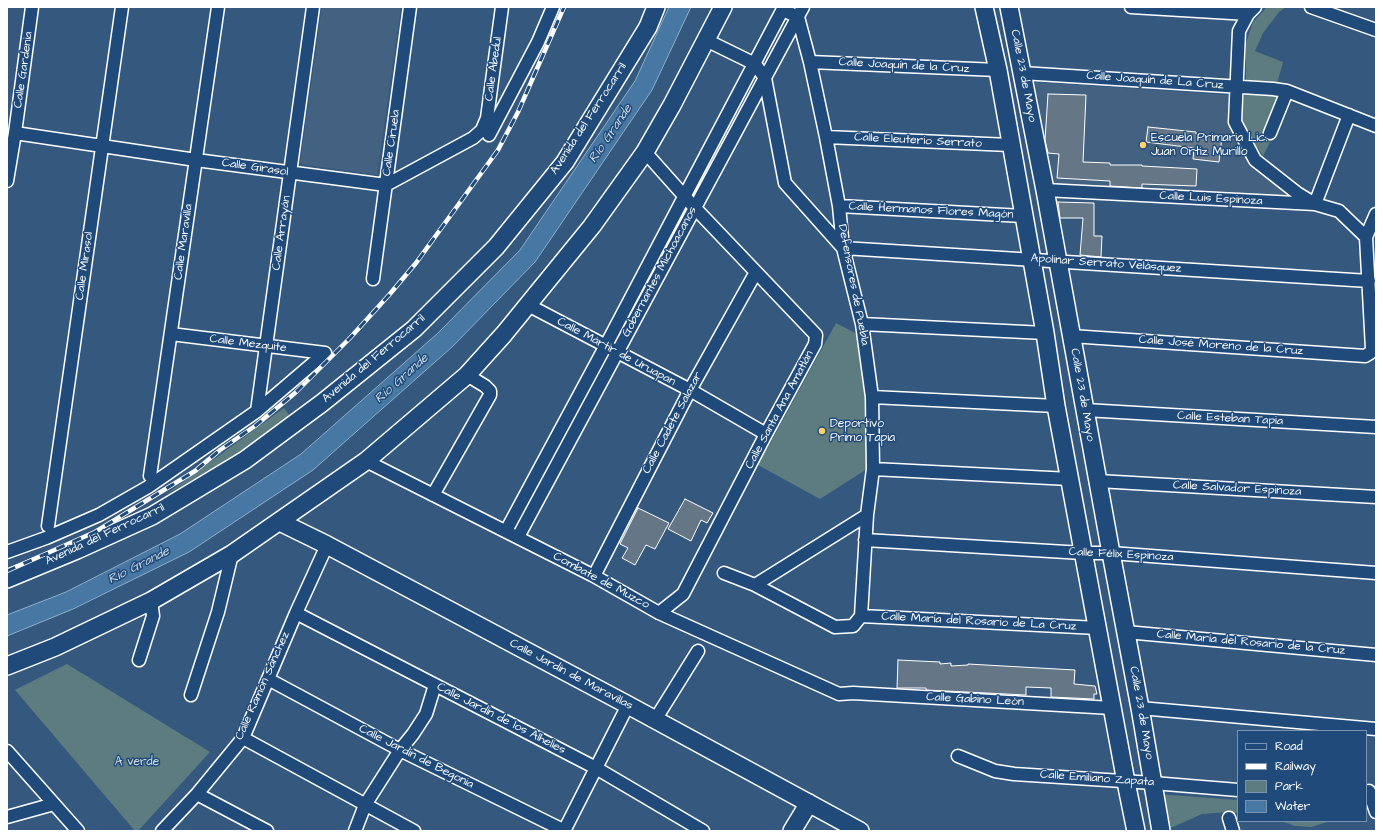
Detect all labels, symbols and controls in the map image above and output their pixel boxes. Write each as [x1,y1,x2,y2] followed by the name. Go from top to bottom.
[1007,28,1039,124] street label: Calle 23 de Mayo
[11,31,37,109] street label: Calle Gardenia
[482,36,506,102] street label: Calle Abedul
[838,55,970,77] street label: Calle Joaquín de la Cruz
[548,61,630,177] street label: Avenida del Ferrocarril
[1086,69,1224,93] street label: Calle Joaquín de La Cruz
[586,102,636,166] water label: Río Grande
[380,109,404,177] street label: Calle Ciruela
[854,130,982,152] street label: Calle Eleuterio Serrato
[1151,131,1267,159] place label: Escuela Primaria Lic. Juan Ortiz Murillo
[1138,140,1148,150] marker: Escuela Primaria Lic. Juan Ortiz Murillo
[221,156,289,180] street label: Calle Girasol
[1159,189,1263,209] street label: Calle Luis Espinoza
[270,195,294,271] street label: Calle Arrayán
[848,199,1014,223] street label: Calle Hermanos Flores Magón
[172,203,196,281] street label: Calle Maravilla
[619,204,701,340] street label: Gobernantes Michoacanos
[834,223,872,347] street label: Defensores de Puebla
[73,231,97,301] street label: Calle Mirasol
[1030,252,1182,276] street label: Apolinar Serrato Velásquez
[320,312,428,406] street label: Avenida del Ferrocarril
[554,315,678,389] street label: Calle Mártir de Uruapan
[209,332,287,356] street label: Calle Mezquite
[1138,333,1304,359] street label: Calle José Moreno de la Cruz
[1067,347,1097,443] street label: Calle 23 de Mayo
[743,348,817,472] street label: Calle Santa Ana Amatlán
[372,351,432,407] water label: Río Grande
[640,369,706,477] street label: Calle Cadete Salazar
[1177,409,1283,429] street label: Calle Esteban Tapia
[830,417,895,445] place label: Deportivo Primo Tapia
[817,426,827,436] marker: Deportivo Primo Tapia
[1172,478,1302,500] street label: Calle Salvador Espinoza
[43,501,167,569] street label: Avenida del Ferrocarril
[106,544,172,588] water label: Río Grande
[1068,545,1174,565] street label: Calle Félix Espinoza
[550,549,652,613] street label: Combate de Muzco
[881,610,1077,634] street label: Calle María del Rosario de La Cruz
[1156,628,1346,658] street label: Calle María del Rosario de la Cruz
[233,630,293,742] street label: Calle Ramón Sánchez
[507,636,635,714] street label: Calle Jardín de Maravillas
[1126,665,1156,761] street label: Calle 23 de Mayo
[434,680,568,758] street label: Calle Jardín de los Alhelies
[926,690,1024,710] street label: Calle Gabino León
[356,722,476,792] street label: Calle Jardín de Begonia
[1237,730,1367,822] legend
[1275,738,1303,755] text: Road
[115,755,159,769] park label: A verde
[1275,758,1316,775] text: Railway
[1039,768,1155,790] street label: Calle Emiliano Zapata
[1275,778,1303,795] text: Park
[1275,798,1310,815] text: Water

